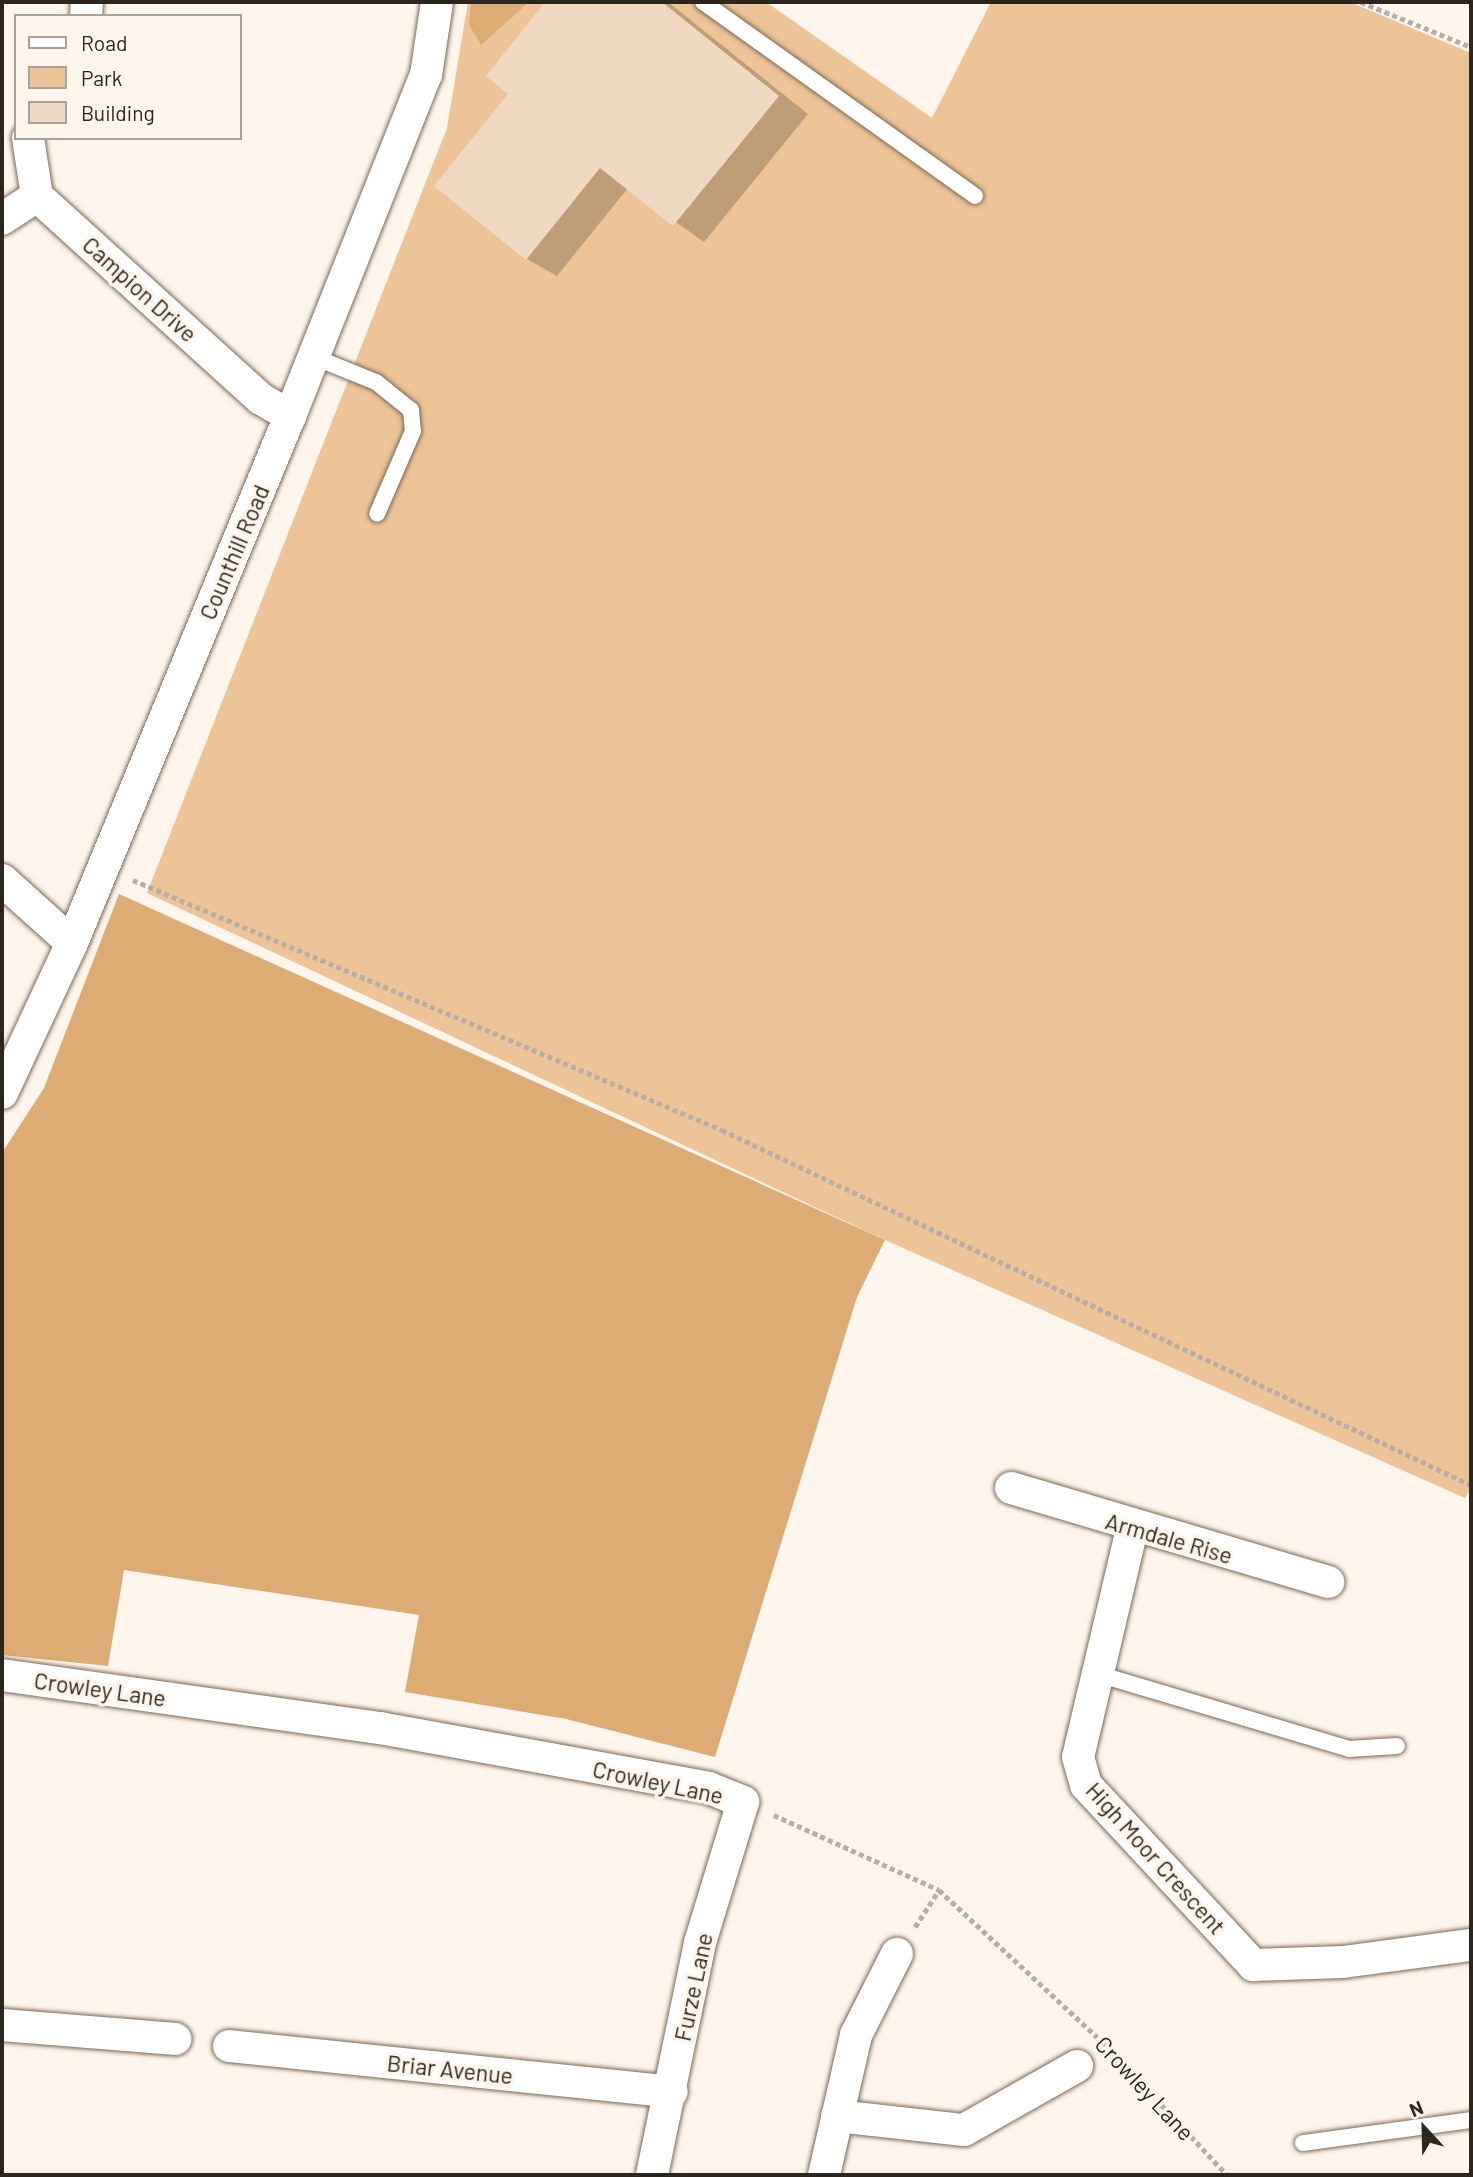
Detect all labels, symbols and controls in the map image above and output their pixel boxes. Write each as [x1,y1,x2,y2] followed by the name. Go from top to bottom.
[14,14,242,140] legend
[81,30,127,55] text: Road
[81,65,122,90] text: Park
[81,100,155,125] text: Building
[77,231,203,347] street label: Campion Drive
[193,480,275,624] street label: Counthill Road
[1102,1507,1236,1569] street label: Armdale Rise
[32,1666,168,1712] street label: Crowley Lane
[590,1755,726,1809] street label: Crowley Lane
[1081,1776,1231,1940] street label: High Moor Crescent
[668,1930,718,2044] street label: Furze Lane
[1090,2030,1200,2146] street label: Crowley Lane
[386,2049,514,2089] street label: Briar Avenue
[1389,2093,1459,2163] north arrow
[1406,2095,1426,2121] text: N

